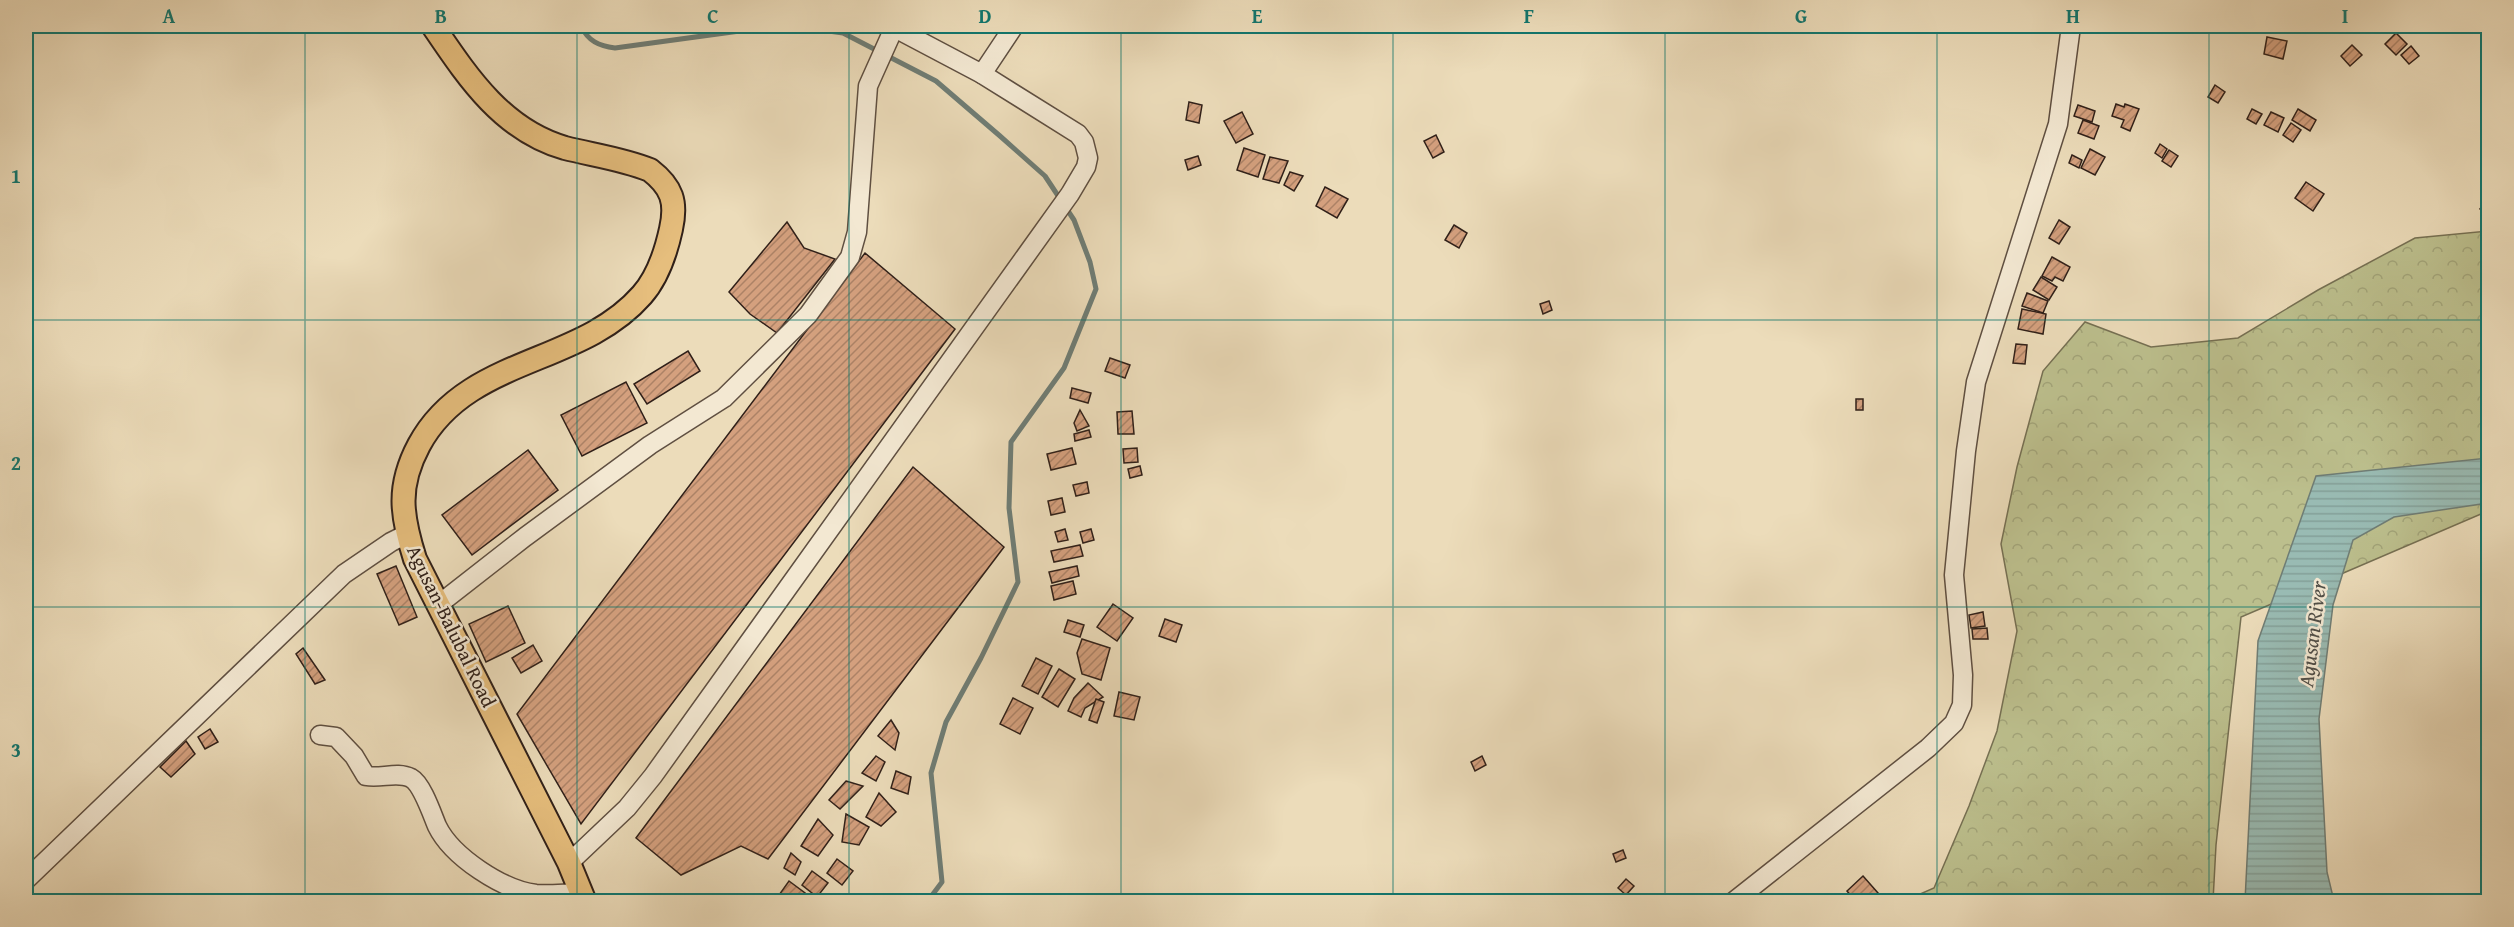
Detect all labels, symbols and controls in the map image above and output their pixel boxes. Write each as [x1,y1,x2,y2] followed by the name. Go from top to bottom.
[163,1,176,30] text: A
[435,1,447,30] text: B
[707,1,719,30] text: C
[978,1,992,30] text: D
[1252,1,1263,30] text: E
[1524,1,1534,30] text: F
[1795,1,1807,30] text: G
[2066,1,2080,30] text: H
[2342,1,2348,30] text: I
[11,161,21,190] text: 1
[11,448,21,477] text: 2
[400,540,504,712] street label: Agusan-Balubal Road
[2290,578,2334,690] water label: Agusan River
[11,735,21,764] text: 3

